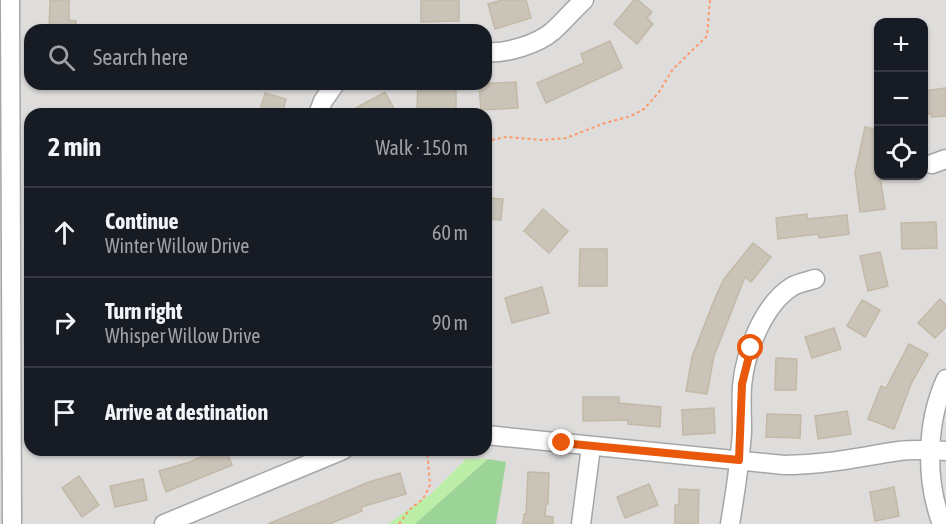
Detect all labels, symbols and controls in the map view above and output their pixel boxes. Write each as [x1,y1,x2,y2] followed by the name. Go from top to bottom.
[874,18,928,180] map controls
[874,18,928,72] button: +
[24,24,492,90] search box
[45,41,78,74] icon: search
[93,44,188,70] text: Search here
[874,72,928,126] button: −
[874,126,928,180] button: locate
[48,132,101,162] text: 2 min
[376,136,468,159] text: Walk · 150 m
[105,208,179,234] text: Continue
[48,216,81,249] icon: ahead
[432,221,468,244] text: 60 m
[105,234,249,257] text: Winter Willow Drive
[105,298,182,324] text: Turn right
[48,306,81,339] icon: right
[432,311,468,334] text: 90 m
[105,324,260,347] text: Whisper Willow Drive
[737,334,763,360] route start
[48,396,81,429] icon: arrive
[105,399,268,425] text: Arrive at destination
[548,429,574,455] route end

